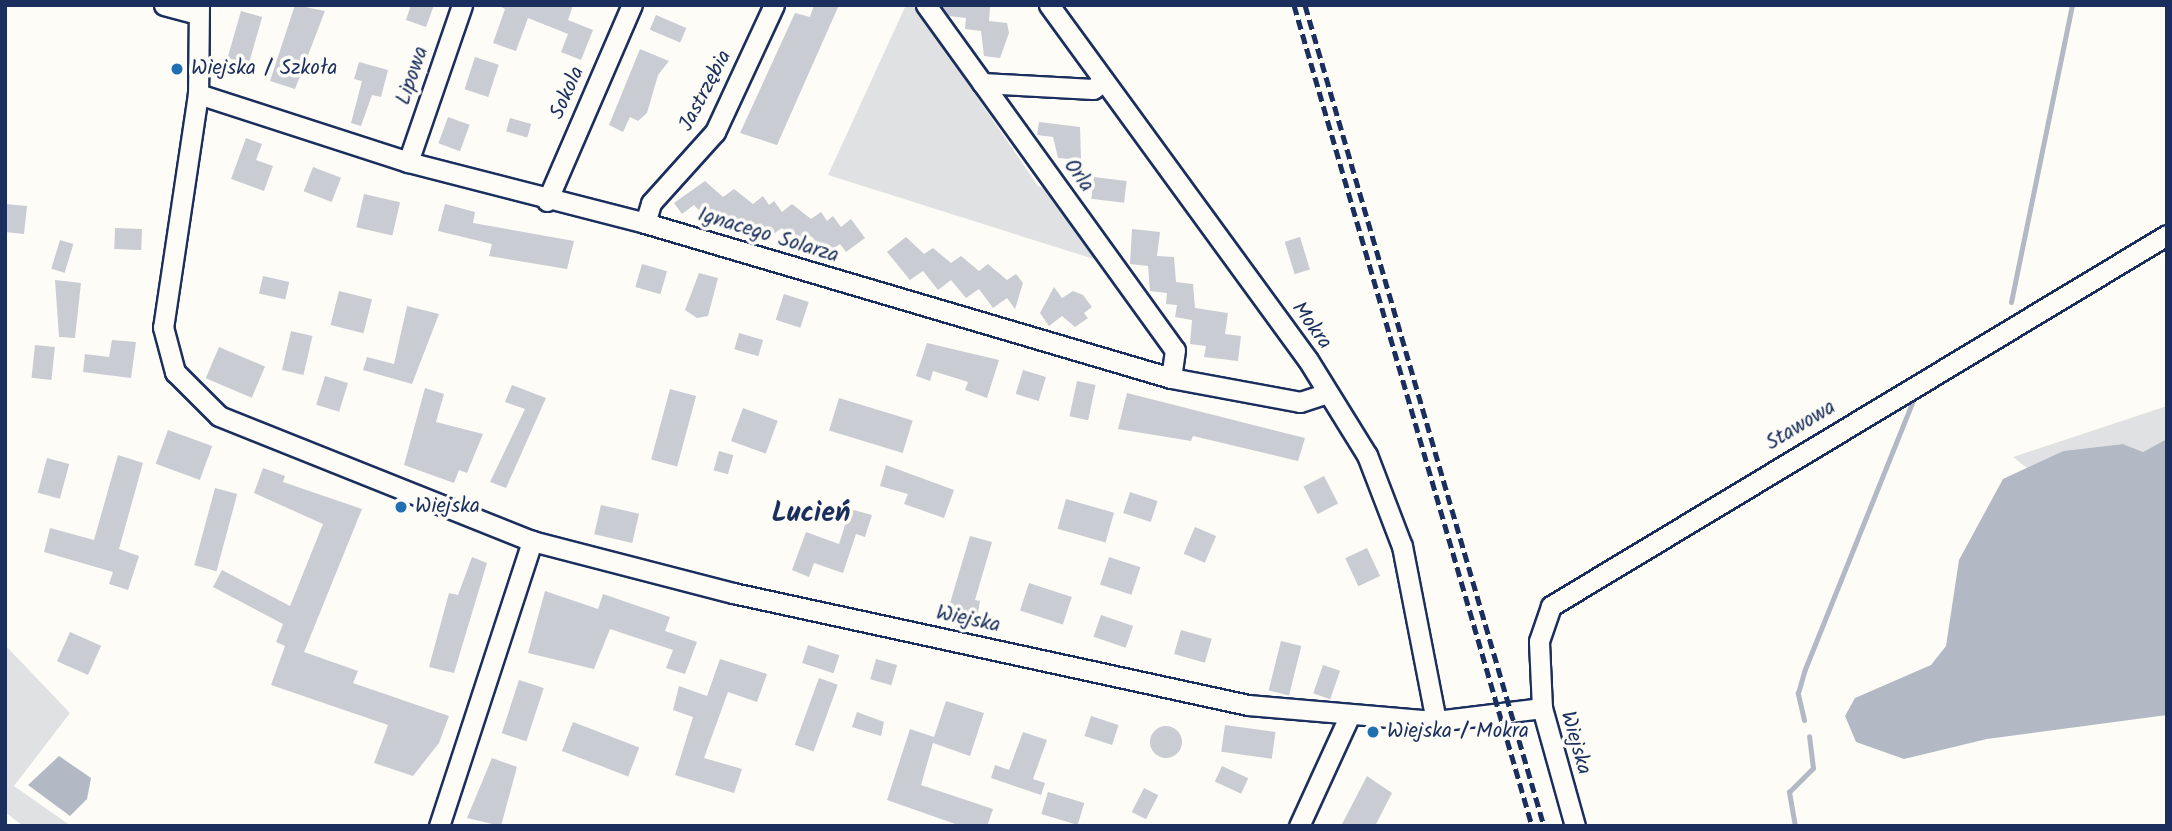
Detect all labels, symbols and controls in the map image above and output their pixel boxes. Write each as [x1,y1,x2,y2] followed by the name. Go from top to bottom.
[391,44,435,108] street label: Lipowa
[674,46,738,136] street label: Jastrzębia
[191,56,337,82] place label: Wiejska / Szkoła
[169,61,185,77] marker: Wiejska / Szkoła
[545,63,591,123] street label: Sokola
[1058,155,1098,197] street label: Orla
[695,203,841,269] street label: Ignacego Solarza
[1285,297,1337,355] street label: Mokra
[1762,395,1840,457] street label: Stawowa
[415,494,480,520] place label: Wiejska
[772,497,850,531] district label: Lucień
[393,499,409,515] marker: Wiejska
[934,601,1002,639] street label: Wiejska
[1554,708,1596,778] street label: Wiejska
[1387,719,1529,745] place label: Wiejska / Mokra
[1365,724,1381,740] marker: Wiejska / Mokra

